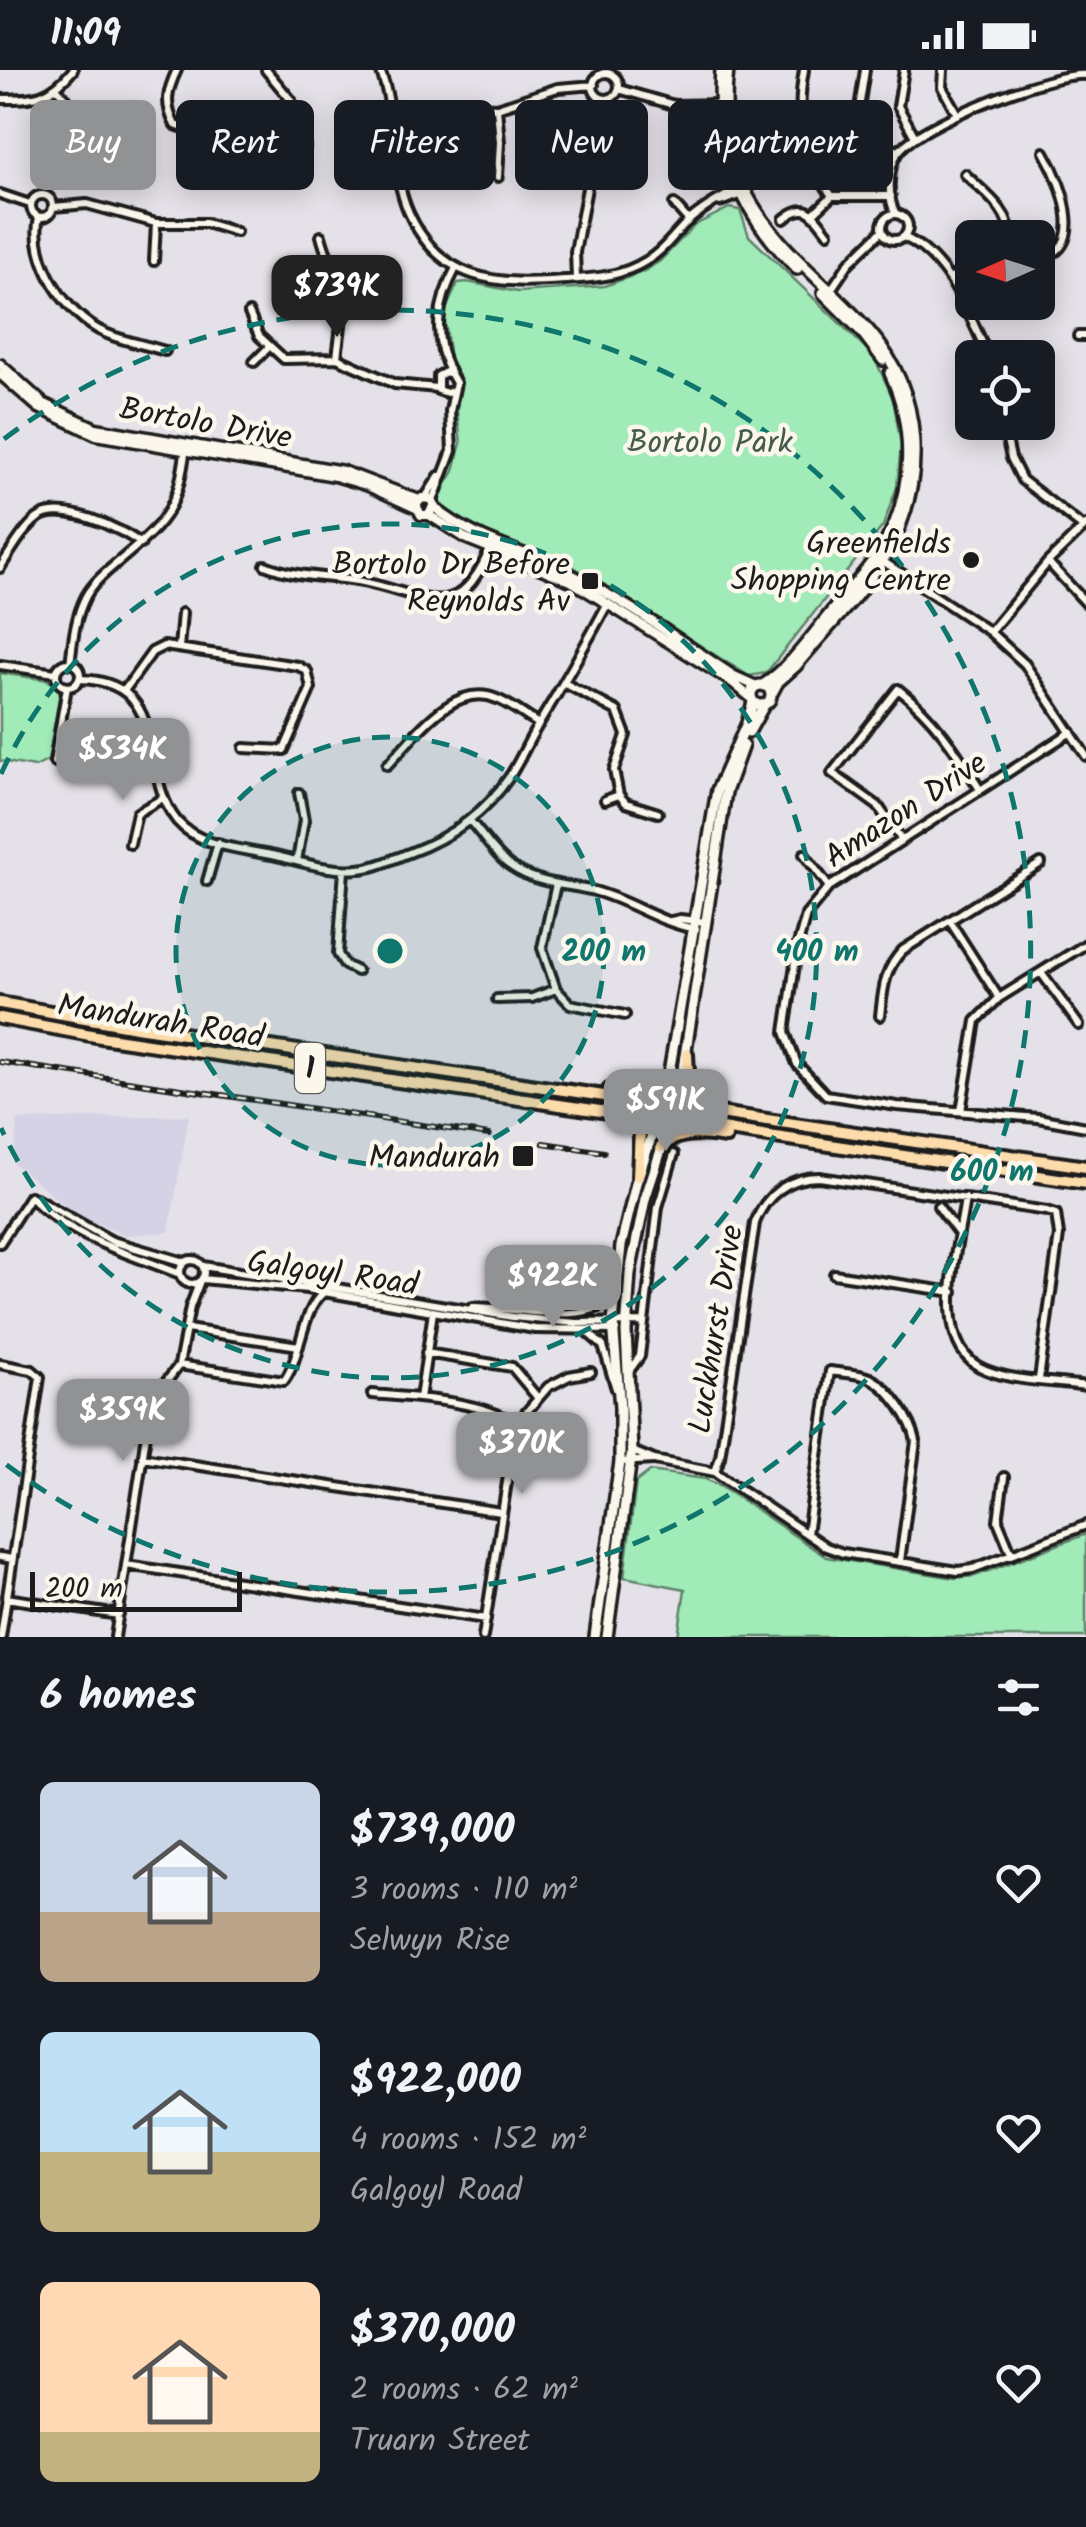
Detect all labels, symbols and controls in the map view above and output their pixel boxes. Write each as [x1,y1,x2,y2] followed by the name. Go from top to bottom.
[50,5,121,65] text: 11:09
[30,100,156,190] chip: Buy
[176,100,314,190] chip: Rent
[334,100,495,190] chip: Filters
[515,100,648,190] chip: New
[668,100,893,190] chip: Apartment
[955,220,1055,320] north arrow
[955,220,1055,440] map controls
[267,255,407,340] pin: $739K
[293,262,381,313] text: $739K
[955,340,1055,440] button: locate
[115,384,296,465] street label: Bortolo Drive
[627,418,794,469] park label: Bortolo Park
[731,519,951,607] place label: Greenfields Shopping Centre
[332,540,570,628] place label: Bortolo Dr Before Reynolds Av
[960,549,982,571] marker: Greenfields Shopping Centre
[579,570,601,592] marker: Bortolo Dr Before Reynolds Av
[53,718,193,803] pin: $534K
[78,725,168,776] text: $534K
[815,739,998,883] street label: Amazon Drive
[562,929,646,977] text: 200 m
[775,929,859,977] text: 400 m
[372,933,408,969] centre of rings
[54,981,269,1064] street label: Mandurah Road
[295,1043,325,1093] road number: 1
[596,1069,736,1154] pin: $591K
[626,1076,706,1127] text: $591K
[369,1133,500,1184] place label: Mandurah
[510,1143,536,1169] marker: Mandurah
[950,1149,1034,1197] text: 600 m
[676,1221,759,1438] street label: Luckhurst Drive
[244,1237,422,1312] street label: Galgoyl Road
[483,1245,623,1330] pin: $922K
[507,1252,599,1303] text: $922K
[53,1379,193,1464] pin: $359K
[79,1386,167,1437] text: $359K
[452,1412,592,1497] pin: $370K
[478,1419,566,1470] text: $370K
[30,1567,242,1612] scale bar
[45,1567,123,1612] text: 200 m
[40,1664,196,1731] text: 6 homes
[991,1670,1046,1725] icon: filters
[350,1798,515,1865] text: $739,000
[120,1822,240,1942] icon: home
[991,1855,1046,1910] icon: heart
[350,1865,577,1916] text: 3 rooms · 110 m²
[350,1916,510,1967] text: Selwyn Rise
[350,2048,521,2115] text: $922,000
[120,2072,240,2192] icon: home
[991,2105,1046,2160] icon: heart
[350,2115,586,2166] text: 4 rooms · 152 m²
[350,2166,522,2217] text: Galgoyl Road
[350,2298,515,2365] text: $370,000
[120,2322,240,2442] icon: home
[991,2355,1046,2410] icon: heart
[350,2365,578,2416] text: 2 rooms · 62 m²
[350,2416,530,2467] text: Truarn Street

